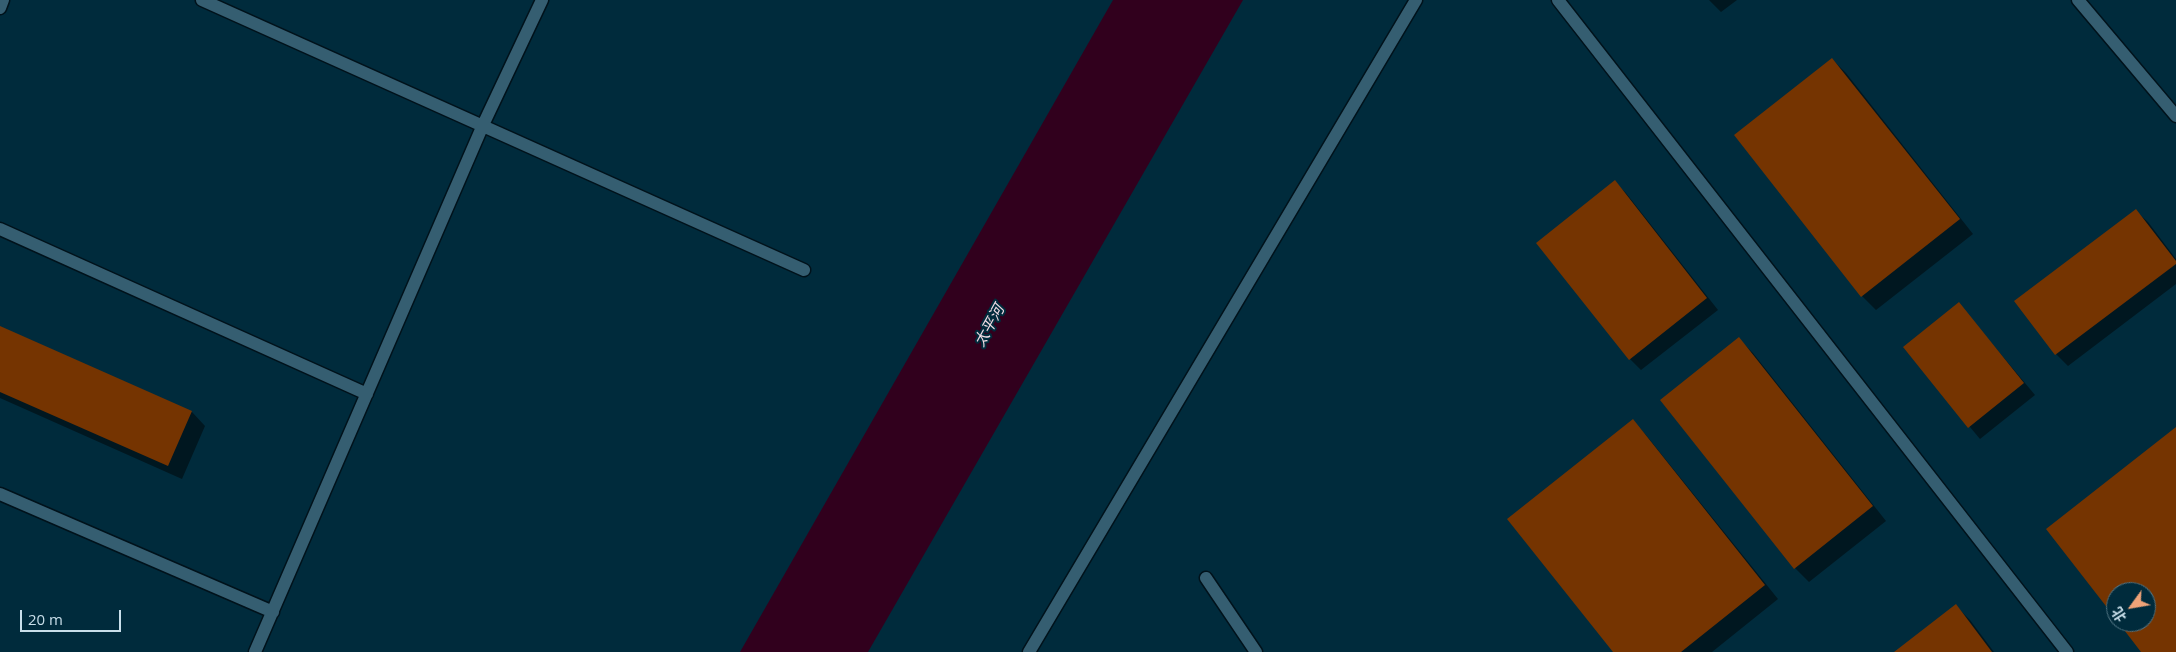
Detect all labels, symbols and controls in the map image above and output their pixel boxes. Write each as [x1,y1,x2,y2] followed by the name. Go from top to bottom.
[971,302,1009,350] water label: 太平河
[2106,582,2156,632] north arrow
[22,600,124,632] scale bar
[2107,604,2130,626] text: 北
[28,609,63,629] text: 20 m

